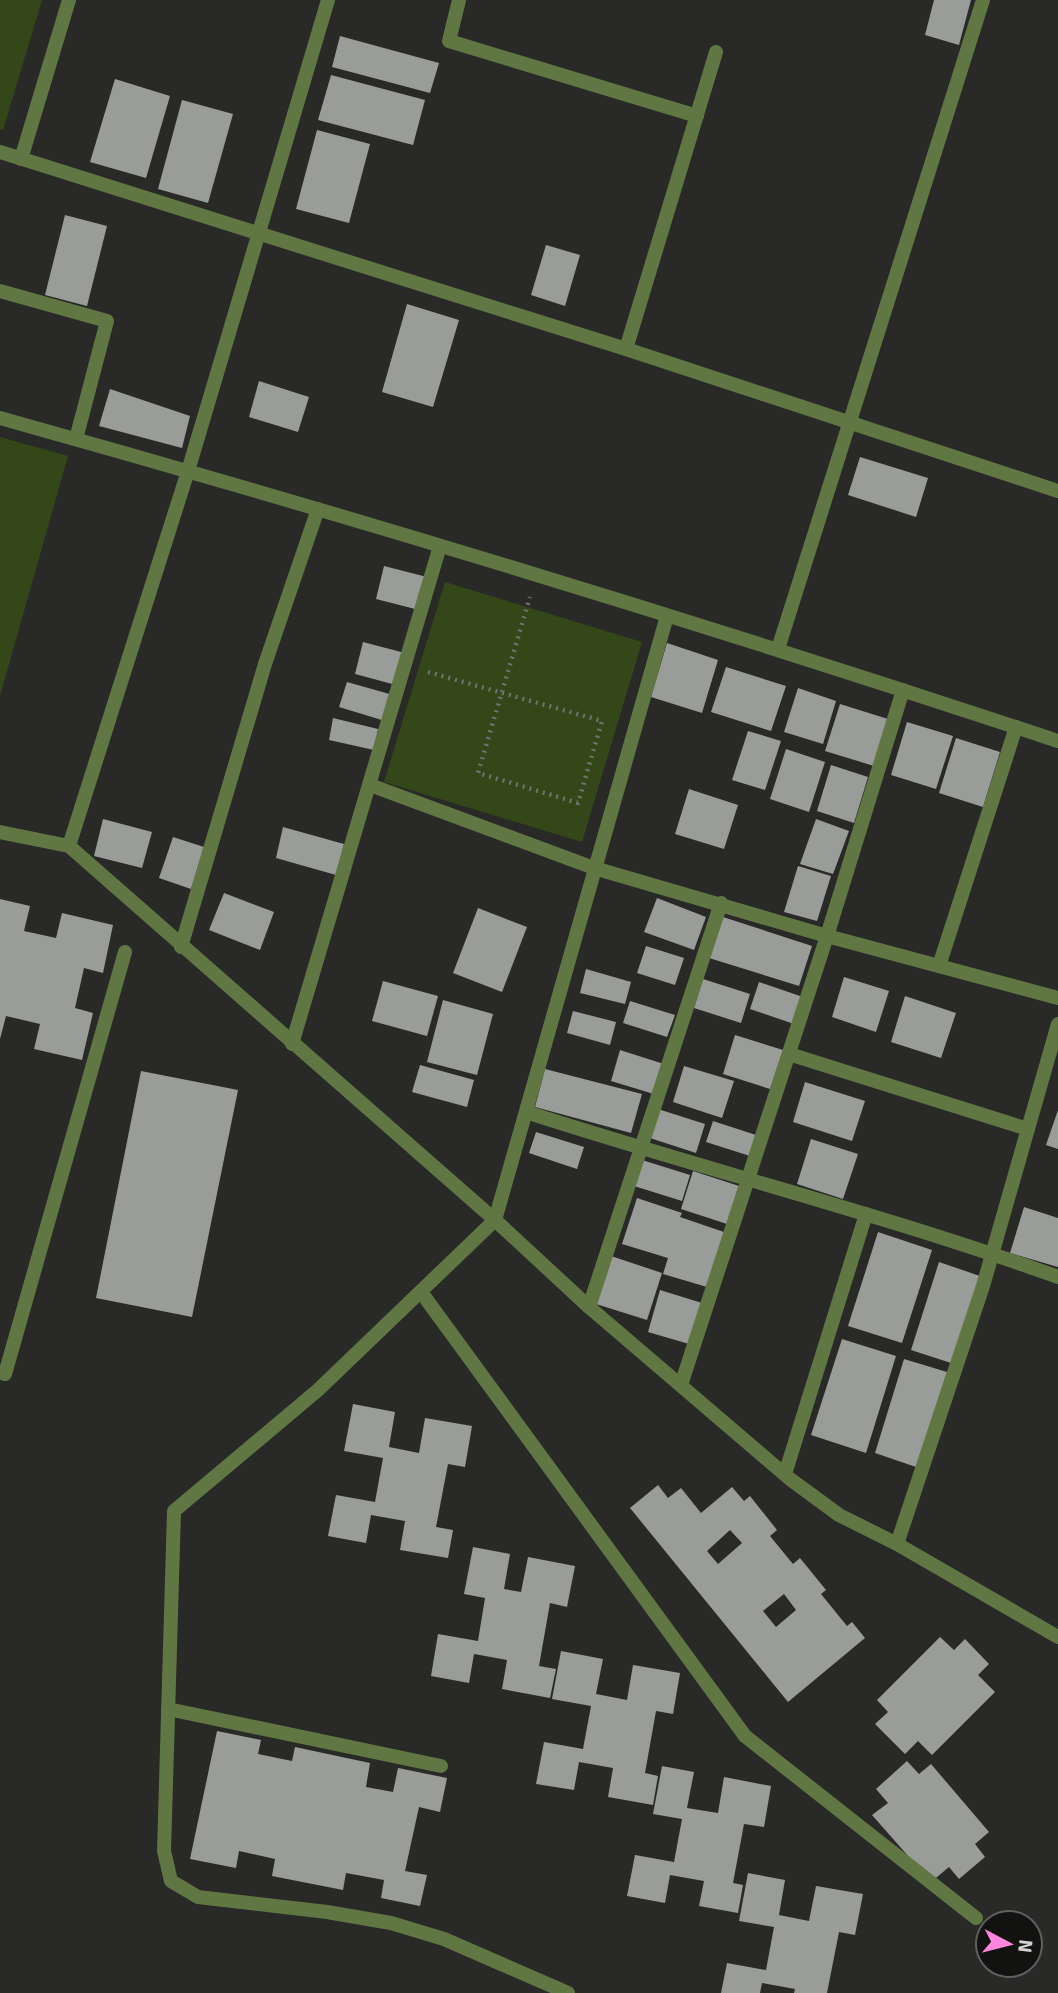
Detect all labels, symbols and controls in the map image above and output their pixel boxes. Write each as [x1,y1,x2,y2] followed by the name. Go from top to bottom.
[974,1909,1044,1979] north arrow
[1012,1938,1038,1954] text: N

